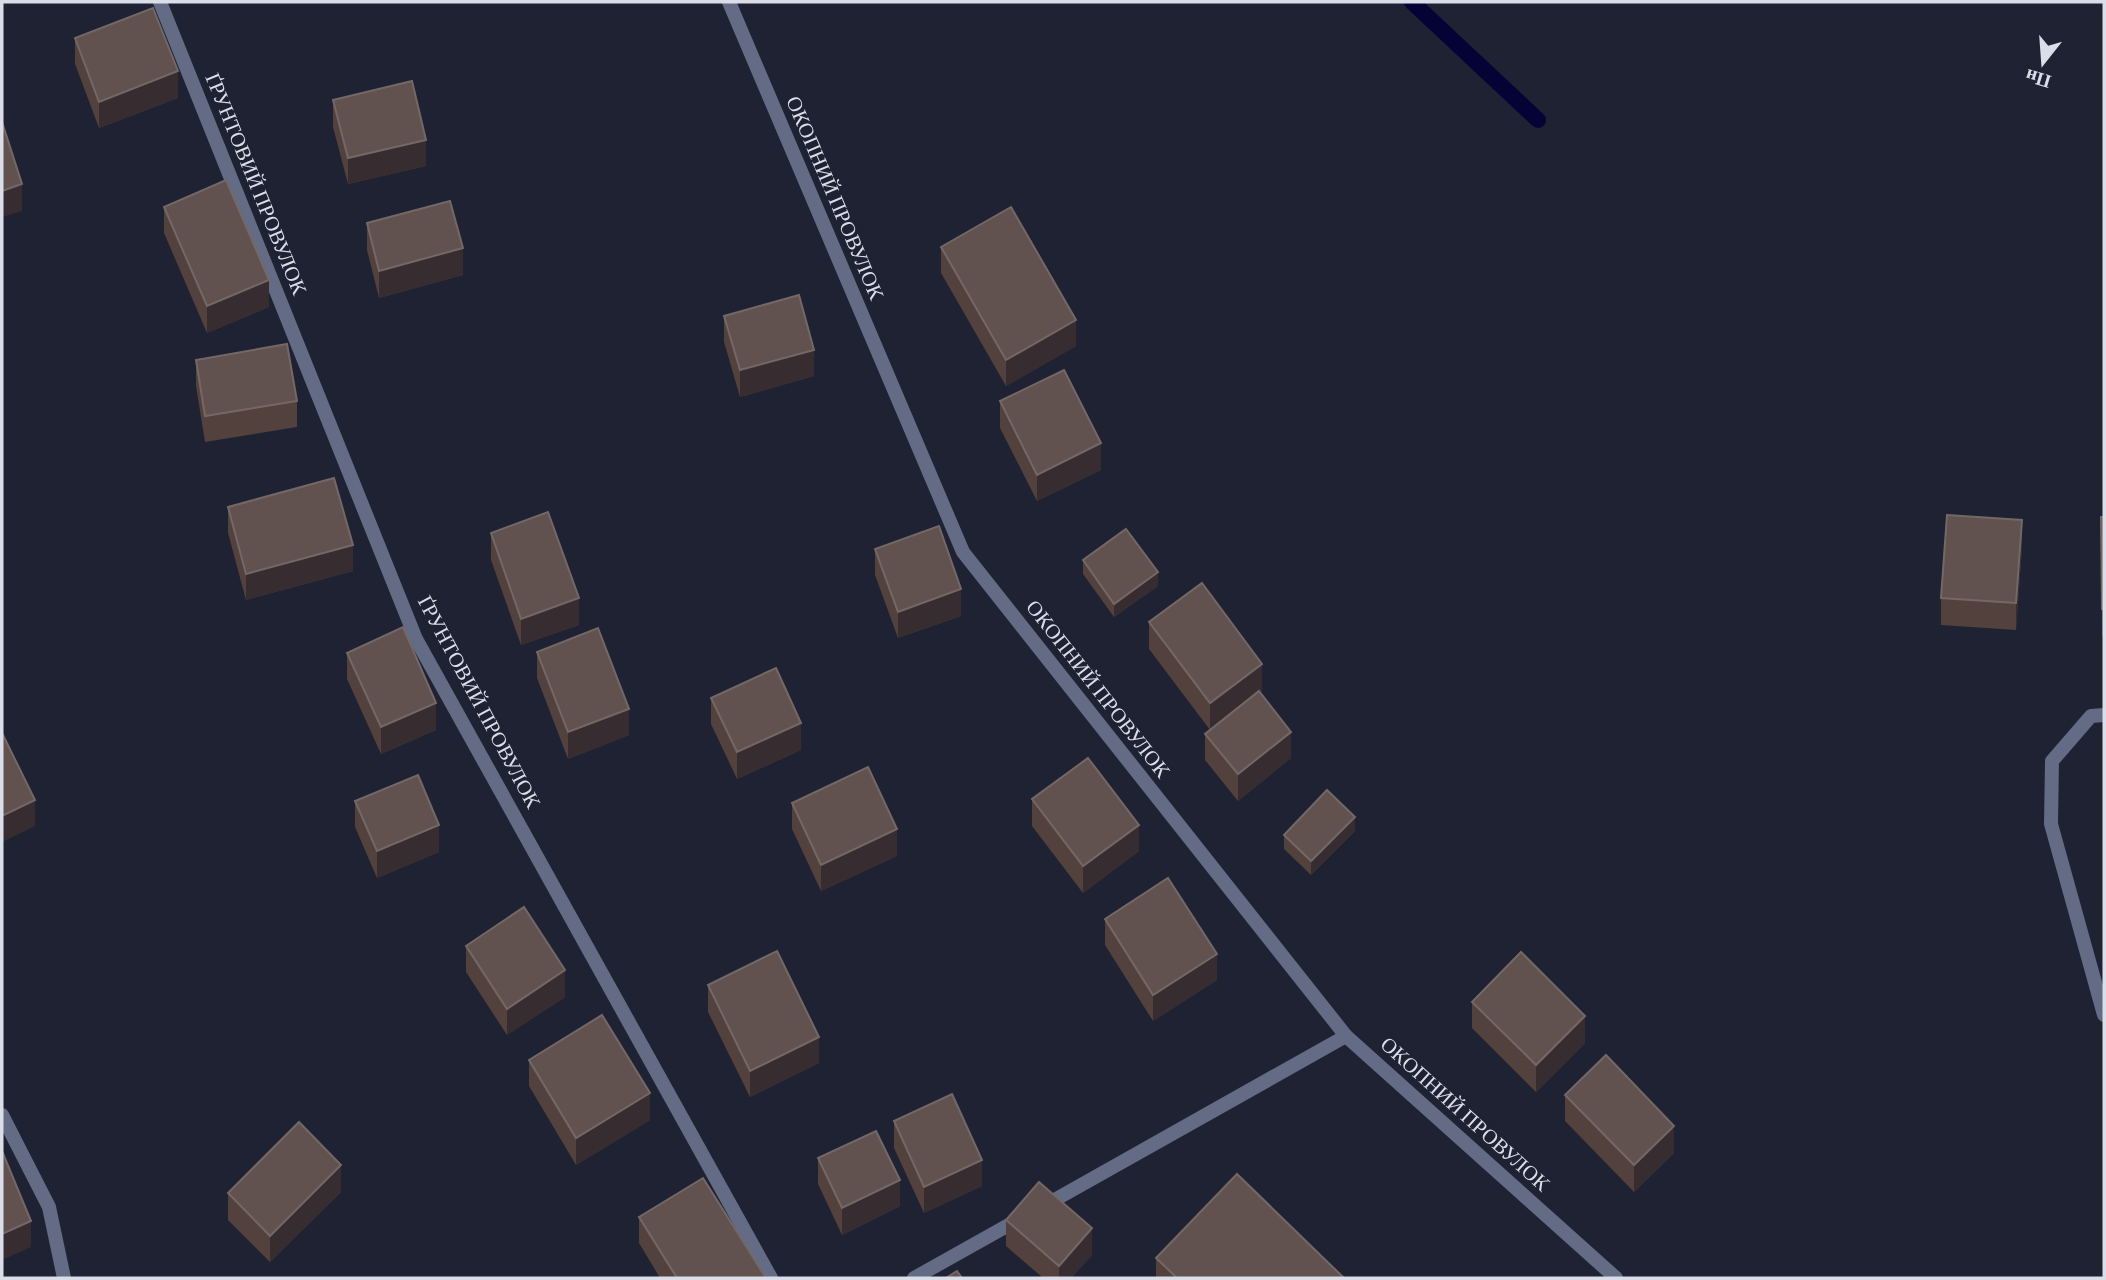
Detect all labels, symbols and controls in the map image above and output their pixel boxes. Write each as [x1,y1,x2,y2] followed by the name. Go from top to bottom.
[2008,28,2078,98] north arrow
[2023,65,2054,93] text: Пн
[200,70,312,299] street label: ҐРУНТОВИЙ ПРОВУЛОК
[781,93,889,304] street label: ОКОПНИЙ ПРОВУЛОК
[413,592,546,813] street label: ҐРУНТОВИЙ ПРОВУЛОК
[1021,595,1175,783] street label: ОКОПНИЙ ПРОВУЛОК
[1376,1032,1555,1197] street label: ОКОПНИЙ ПРОВУЛОК

